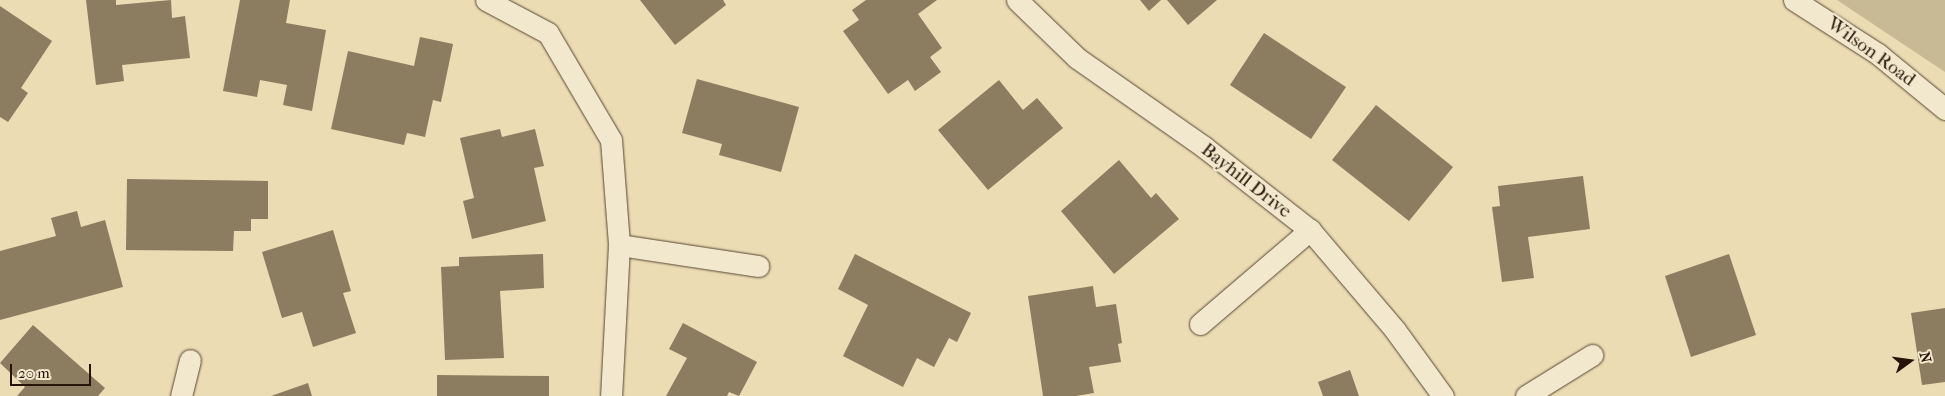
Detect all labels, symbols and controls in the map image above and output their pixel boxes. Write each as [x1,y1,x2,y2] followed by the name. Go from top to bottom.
[1823,12,1919,92] street label: Wilson Road
[1196,139,1296,223] street label: Bayhill Drive
[1885,336,1935,386] north arrow
[1916,350,1935,364] text: N
[12,354,94,386] scale bar
[18,364,50,382] text: 20 m

